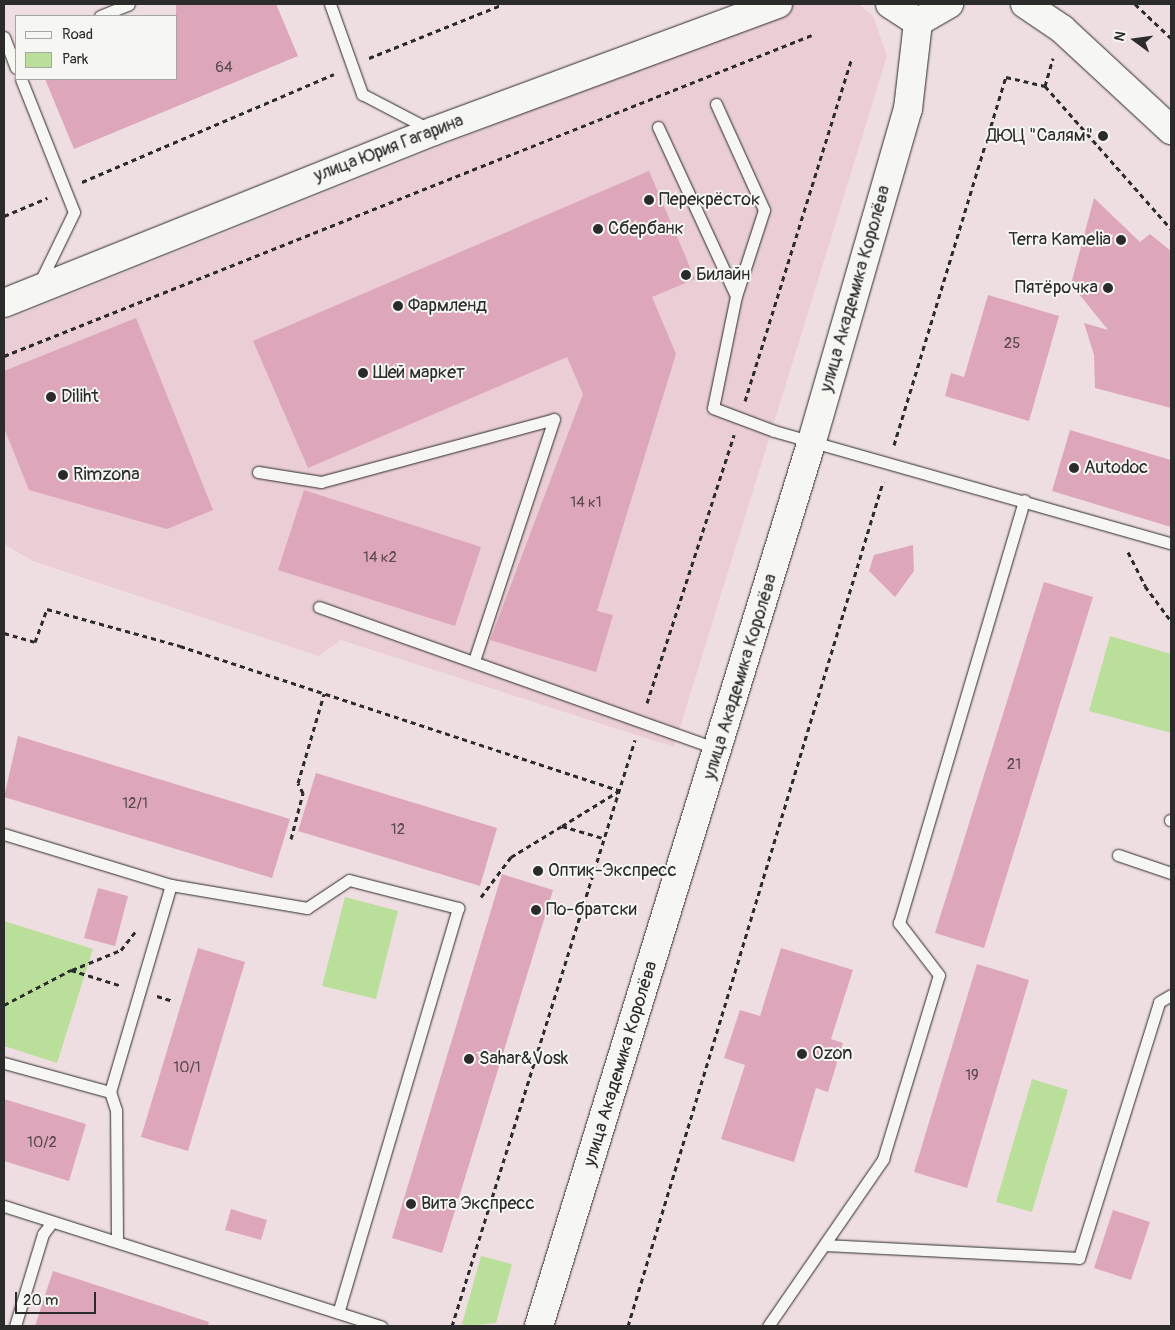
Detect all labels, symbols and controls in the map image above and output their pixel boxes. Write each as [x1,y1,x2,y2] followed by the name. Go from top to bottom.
[15,15,178,80] legend
[1110,15,1160,65] north arrow
[62,25,93,44] text: Road
[1111,30,1129,43] text: N
[62,50,88,69] text: Park
[215,59,233,77] house number: 64
[311,111,467,187] street label: улица Юрия Гагарина
[986,125,1093,147] place label: ДЮЦ "Салям"
[1097,130,1109,142] marker: ДЮЦ "Салям"
[816,183,896,395] street label: улица Академика Королёва
[659,189,760,211] place label: Перекрёсток
[643,194,655,206] marker: Перекрёсток
[608,218,684,240] place label: Сбербанк
[592,223,604,235] marker: Сбербанк
[1008,229,1111,251] place label: Terra Kamelia
[1115,234,1127,246] marker: Terra Kamelia
[696,264,750,286] place label: Билайн
[680,269,692,281] marker: Билайн
[1015,277,1098,299] place label: Пятёрочка
[1102,282,1114,294] marker: Пятёрочка
[408,295,487,317] place label: Фармленд
[392,300,404,312] marker: Фармленд
[1004,335,1020,353] house number: 25
[373,362,465,384] place label: Шей маркет
[357,367,369,379] marker: Шей маркет
[61,386,99,408] place label: Diliht
[45,391,57,403] marker: Diliht
[1084,457,1148,479] place label: Autodoc
[1068,462,1080,474] marker: Autodoc
[73,464,140,486] place label: Rimzona
[57,469,69,481] marker: Rimzona
[570,494,602,512] house number: 14 к1
[363,549,397,567] house number: 14 к2
[699,572,783,782] street label: улица Академика Королёва
[1007,756,1021,774] house number: 21
[122,795,148,813] house number: 12/1
[391,821,405,839] house number: 12
[548,860,677,882] place label: Оптик-Экспресс
[532,865,544,877] marker: Оптик-Экспресс
[546,899,637,921] place label: По-братски
[530,904,542,916] marker: По-братски
[579,959,663,1169] street label: улица Академика Королёва
[812,1043,852,1065] place label: Ozon
[479,1048,568,1070] place label: Sahar&Vosk
[796,1048,808,1060] marker: Ozon
[463,1053,475,1065] marker: Sahar&Vosk
[173,1059,201,1077] house number: 10/1
[965,1067,979,1085] house number: 19
[27,1134,57,1152] house number: 10/2
[421,1193,535,1215] place label: Вита Экспресс
[405,1198,417,1210] marker: Вита Экспресс
[18,1282,99,1314] scale bar
[23,1291,58,1310] text: 20 m

